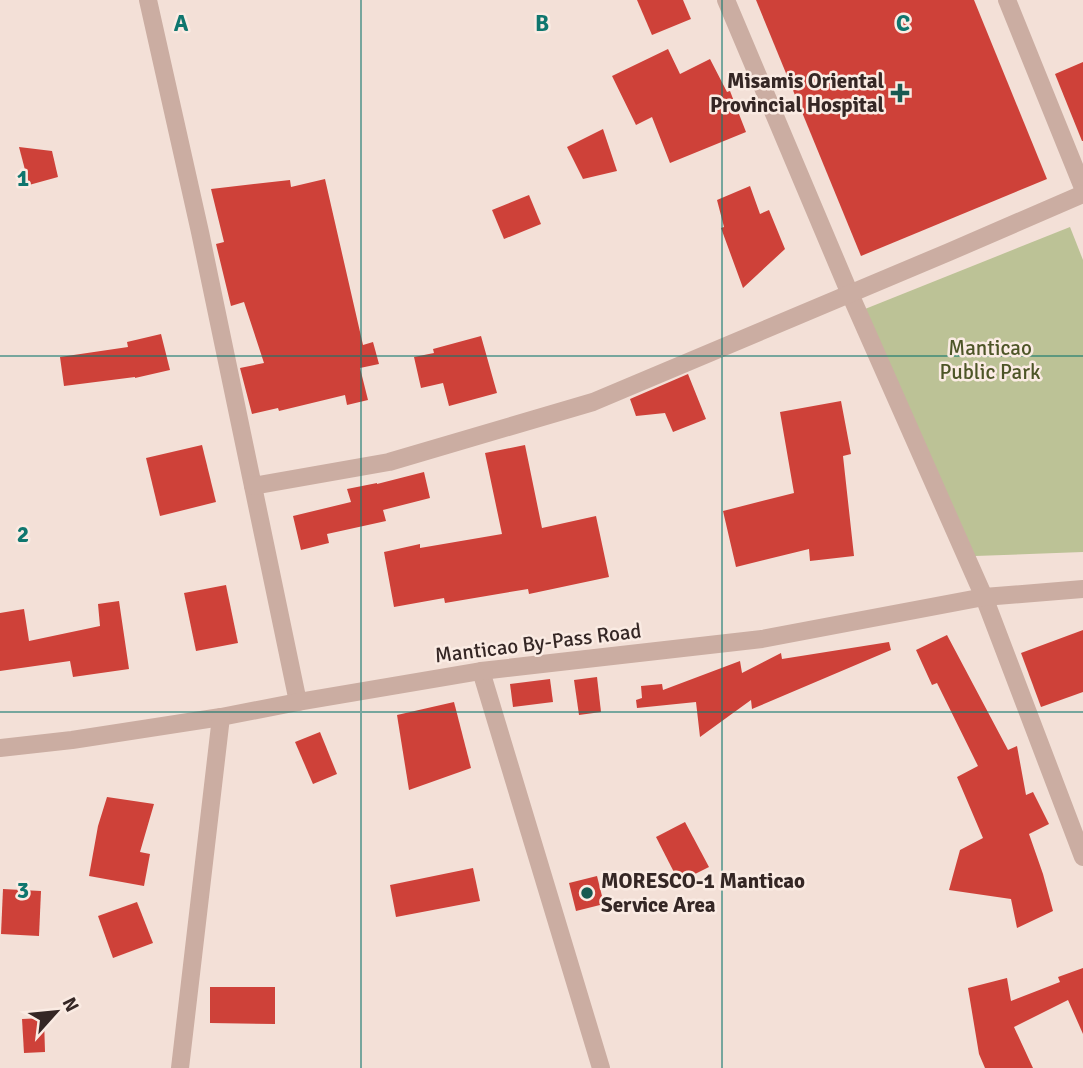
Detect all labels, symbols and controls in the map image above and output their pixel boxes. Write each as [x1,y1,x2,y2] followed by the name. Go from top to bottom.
[174,9,189,38] text: A
[535,9,549,38] text: B
[896,9,910,38] text: C
[710,68,884,118] place label: Misamis Oriental Provincial Hospital
[890,83,910,103] marker: Misamis Oriental Provincial Hospital
[17,164,29,193] text: 1
[940,335,1041,385] park label: Manticao Public Park
[17,520,29,549] text: 2
[433,617,643,669] street label: Manticao By-Pass Road
[601,868,805,918] place label: MORESCO-1 Manticao Service Area
[17,876,29,905] text: 3
[579,885,595,901] marker: MORESCO-1 Manticao Service Area
[21,977,91,1047] north arrow
[57,993,84,1016] text: N

